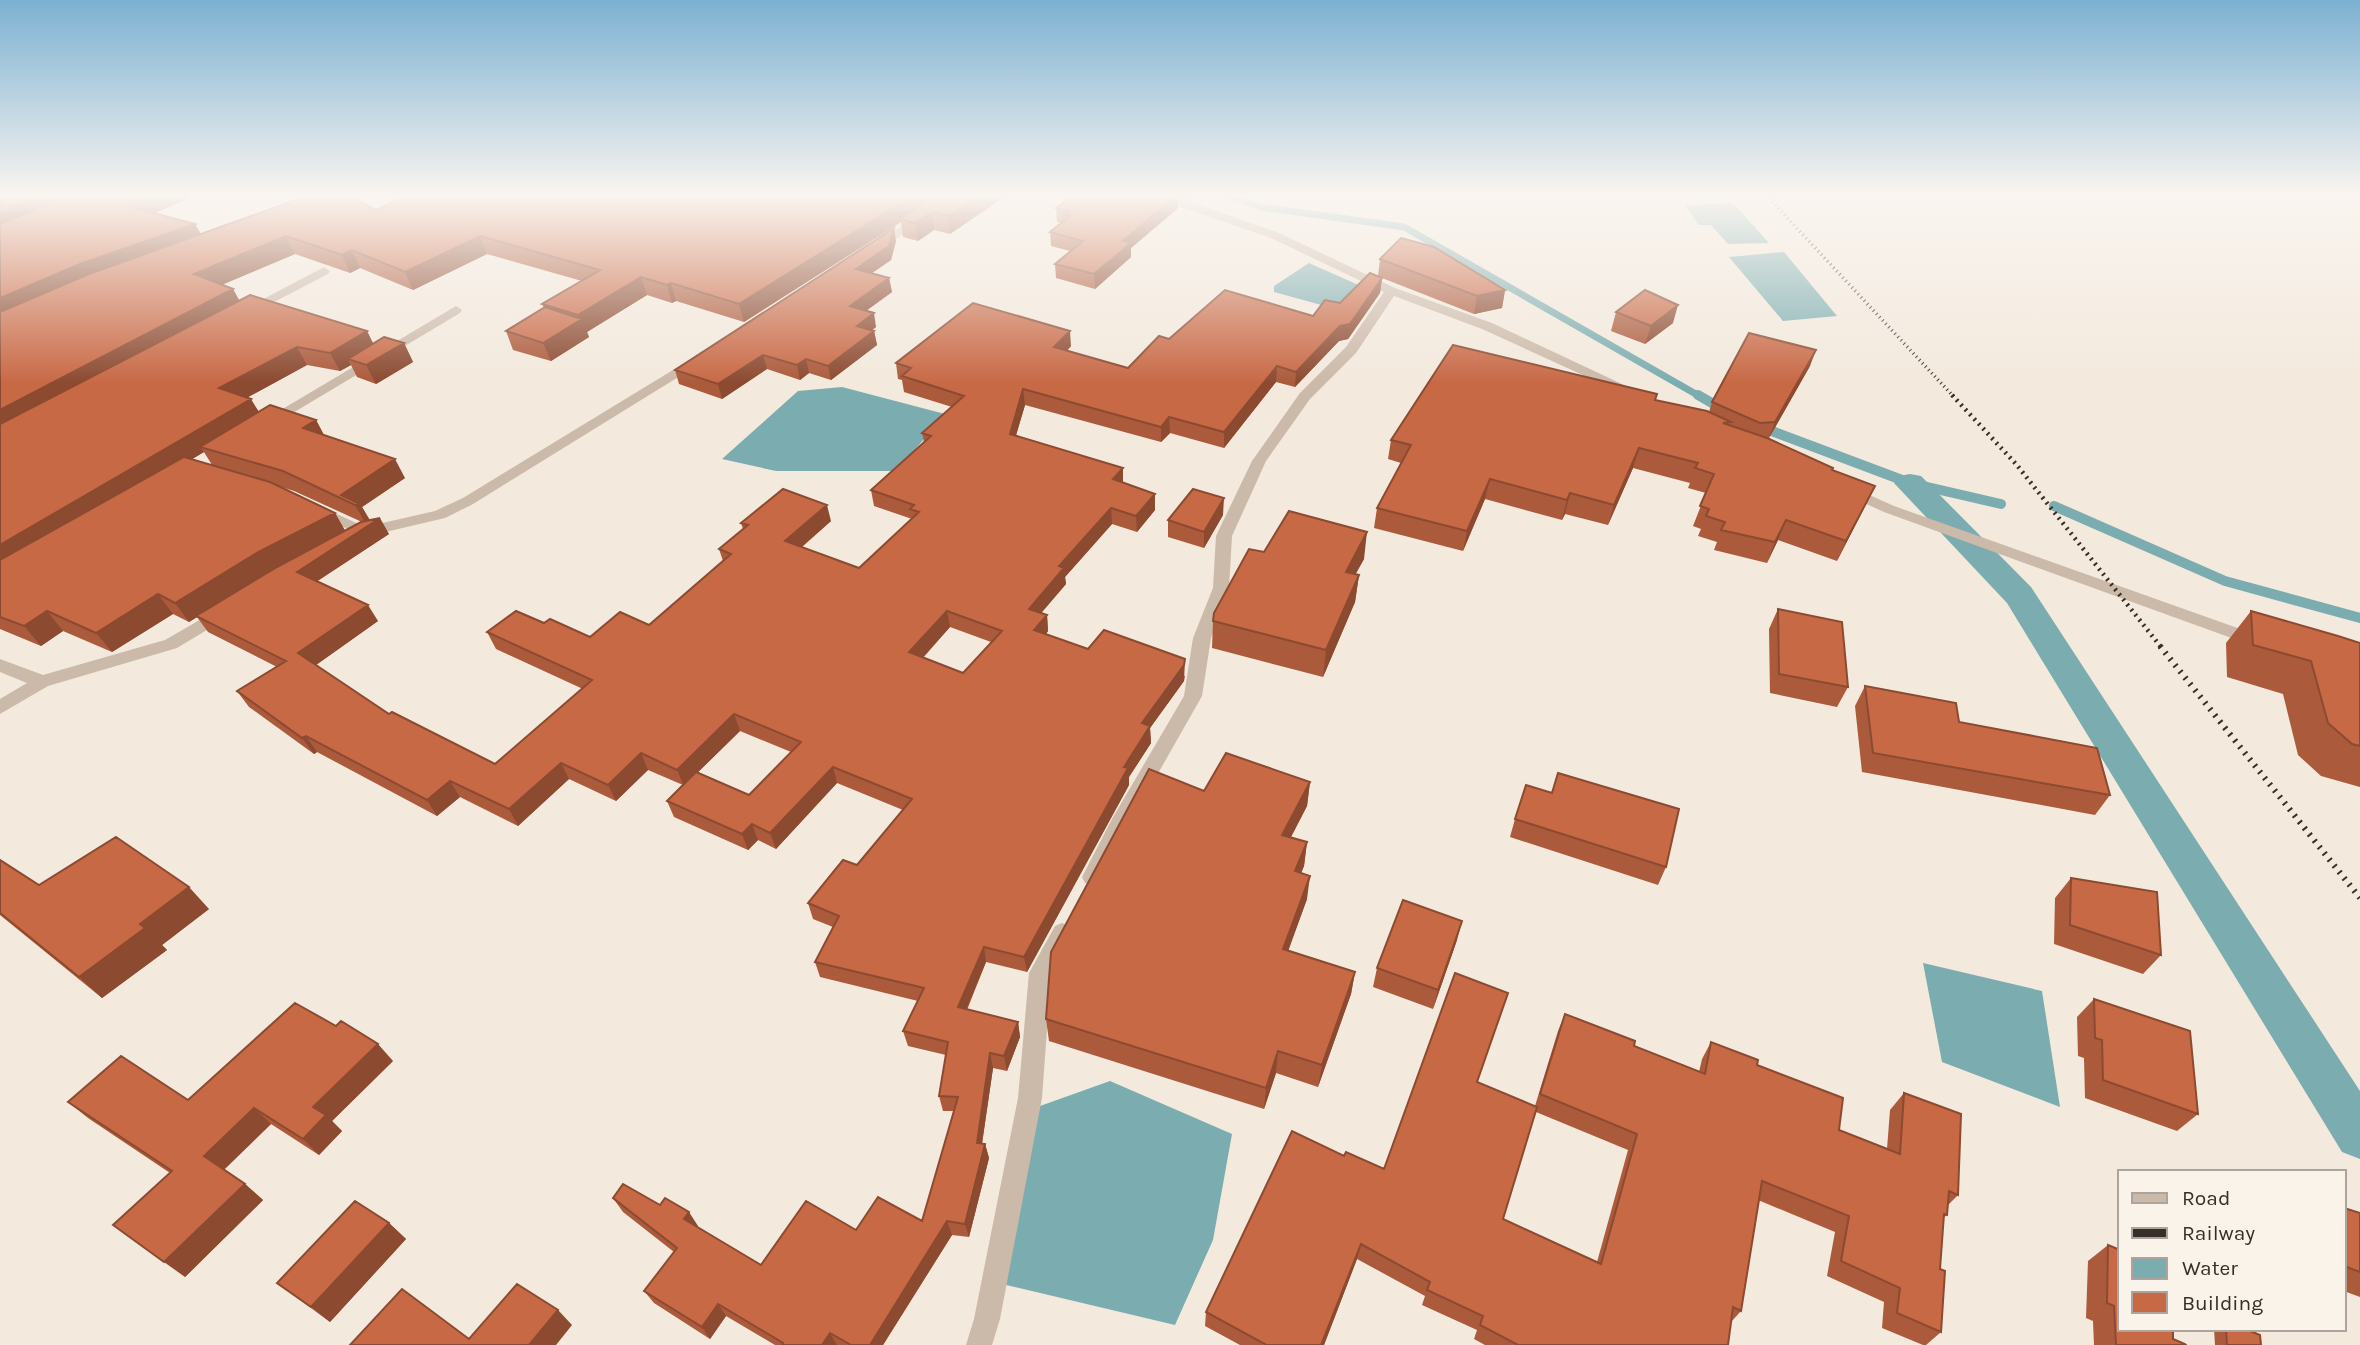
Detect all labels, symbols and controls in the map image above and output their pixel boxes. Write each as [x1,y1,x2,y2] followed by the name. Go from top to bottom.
[2118,1170,2346,1331] legend
[2182,1186,2230,1210] text: Road
[2182,1221,2255,1245] text: Railway
[2182,1256,2238,1280] text: Water
[2182,1291,2263,1315] text: Building

